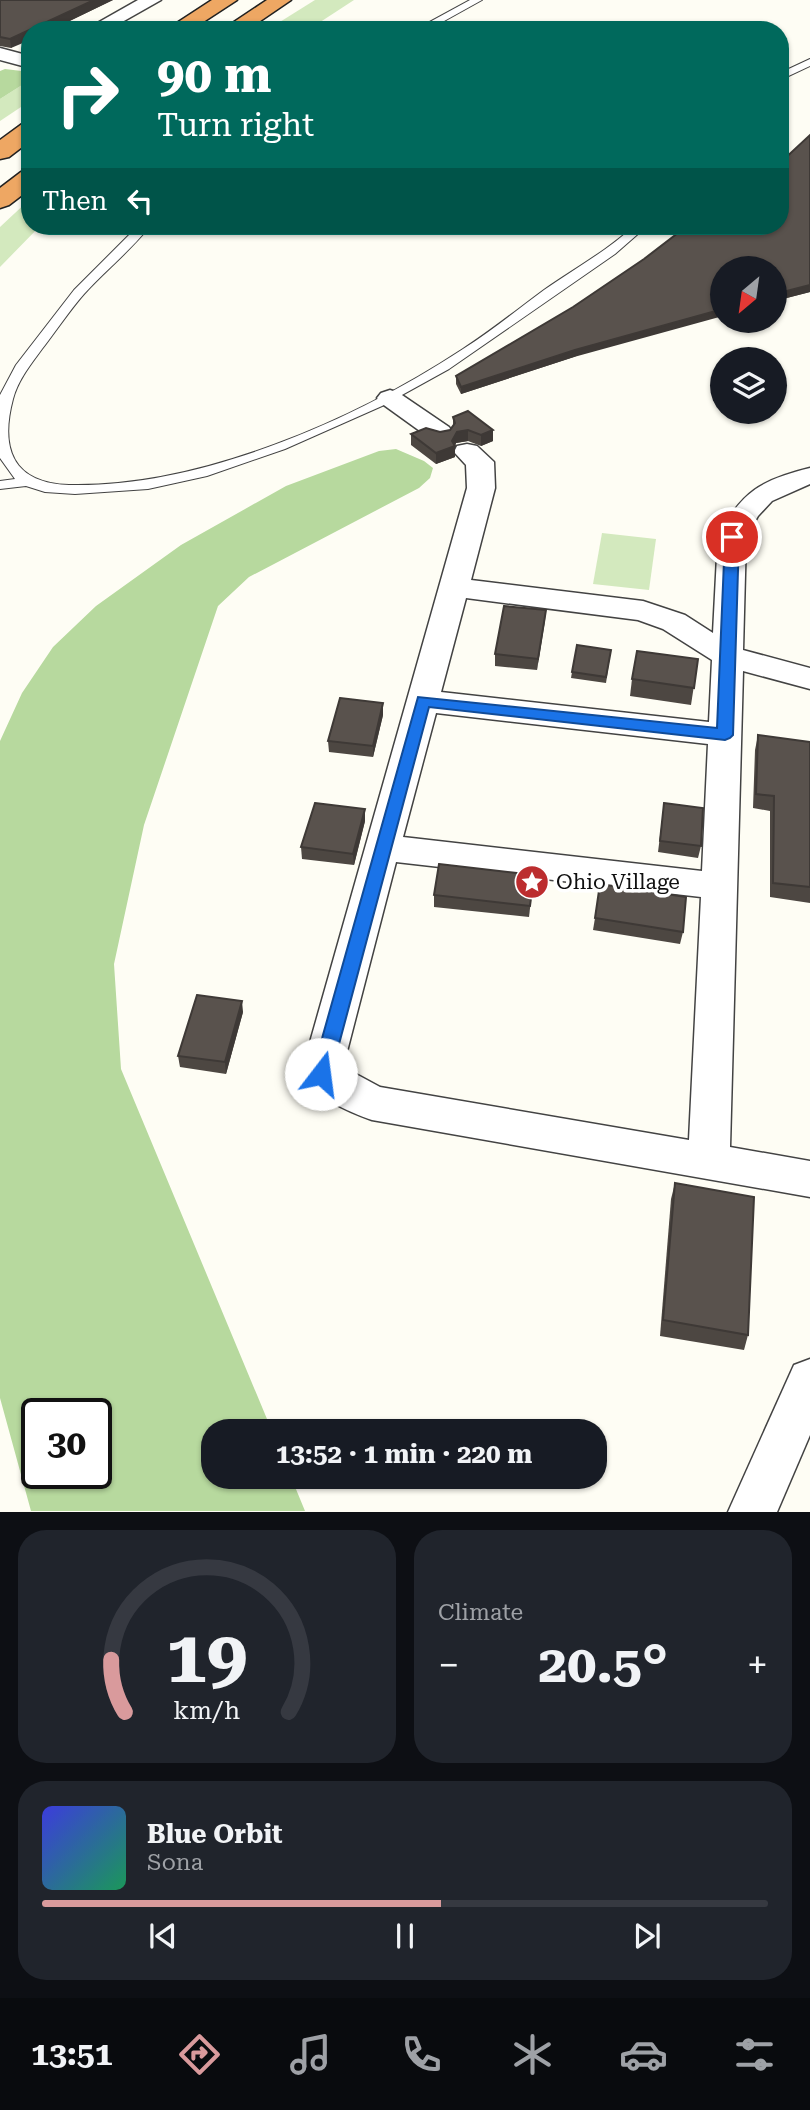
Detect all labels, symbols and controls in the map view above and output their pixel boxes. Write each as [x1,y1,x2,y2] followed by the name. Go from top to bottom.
[157,47,272,104] text: 90 m
[42,49,133,140] icon: right
[157,106,314,144] text: Turn right
[121,182,159,220] icon: left
[42,186,107,216] text: Then
[710,256,788,332] north arrow
[710,256,787,424] map controls
[710,347,787,424] button: layers
[702,507,762,567] pin
[713,518,751,556] icon: arrive
[513,863,551,901] place icon: Ohio Village
[556,870,680,894] place label: Ohio Village
[284,1037,358,1111] position arrow
[21,1398,112,1489] speed limit sign: 30
[276,1439,532,1469] text: 13:52 · 1 min · 220 m
[438,1599,523,1626] text: Climate
[166,1616,248,1701] text: 19
[538,1634,668,1695] text: 20.5°
[438,1643,459,1687] text: −
[747,1643,768,1687] text: +
[174,1696,240,1725] text: km/h
[147,1819,283,1849] text: Blue Orbit
[147,1849,203,1876] text: Sona
[144,1917,182,1955] icon: previous
[386,1917,424,1955] icon: pause
[628,1917,666,1955] icon: next
[175,2030,224,2079] icon: directions
[286,2030,335,2079] icon: music
[397,2030,446,2079] icon: phone
[508,2030,557,2079] icon: climate
[619,2030,668,2079] icon: car
[730,2030,779,2079] icon: filters
[31,2035,113,2073] text: 13:51

